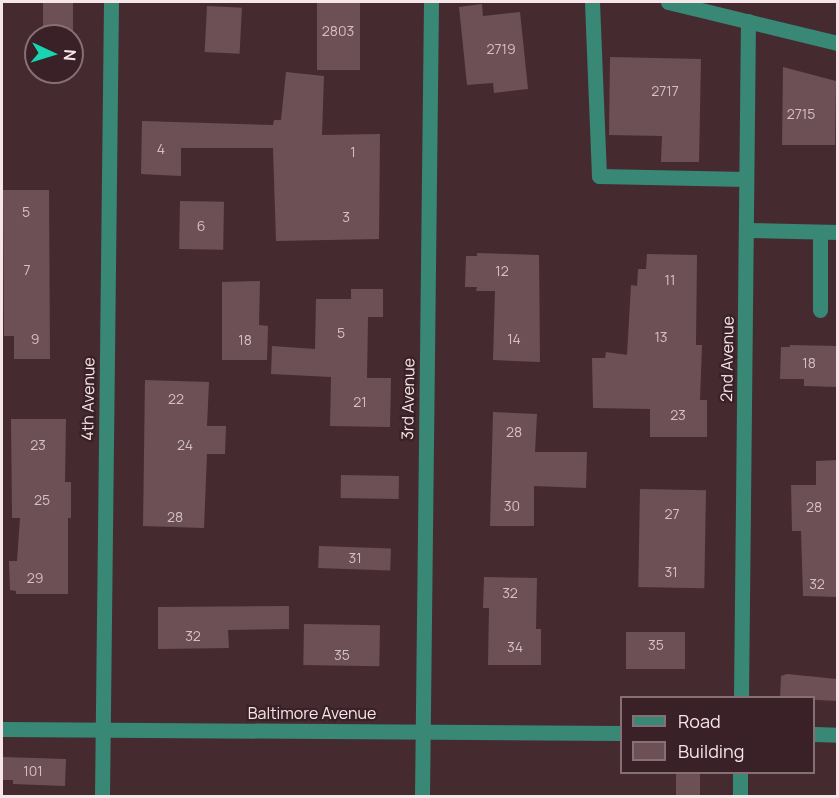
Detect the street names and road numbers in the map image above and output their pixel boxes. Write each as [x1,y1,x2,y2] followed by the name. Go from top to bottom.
[717,316,737,402] street label: 2nd Avenue
[78,357,98,441] street label: 4th Avenue
[398,358,418,440] street label: 3rd Avenue
[248,703,376,723] street label: Baltimore Avenue

